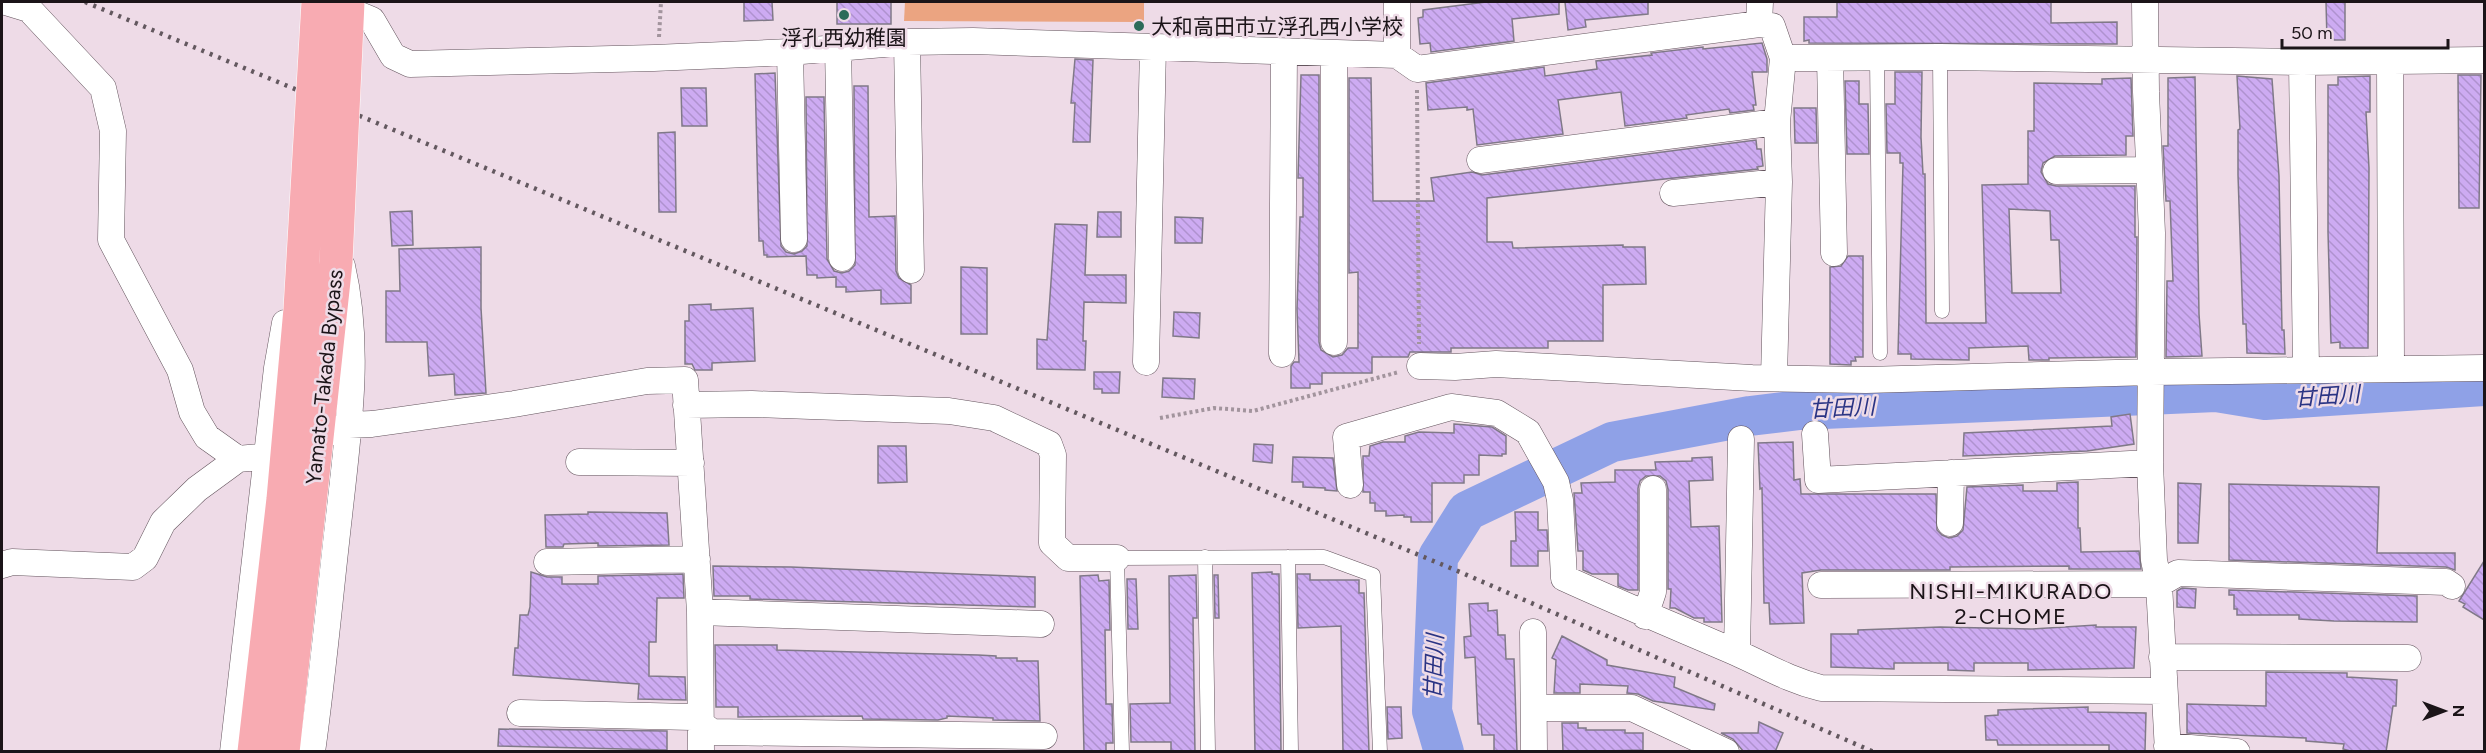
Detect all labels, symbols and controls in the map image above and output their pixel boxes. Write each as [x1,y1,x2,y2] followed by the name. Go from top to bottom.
[837,8,851,22] marker: 浮孔西幼稚園
[2282,12,2448,50] scale bar
[1151,14,1403,39] place label: 大和高田市立浮孔西小学校
[1132,19,1146,33] marker: 大和高田市立浮孔西小学校
[2291,22,2333,44] text: 50 m
[781,25,907,50] place label: 浮孔西幼稚園
[300,268,348,486] street label: Yamato-Takada Bypass
[2293,380,2363,412] water label: 甘田川
[1808,393,1878,423] water label: 甘田川
[1909,578,2113,630] district label: NISHI-MIKURADO 2-CHOME
[1419,632,1449,700] water label: 甘田川
[2414,681,2474,741] north arrow
[2449,705,2468,717] text: N

